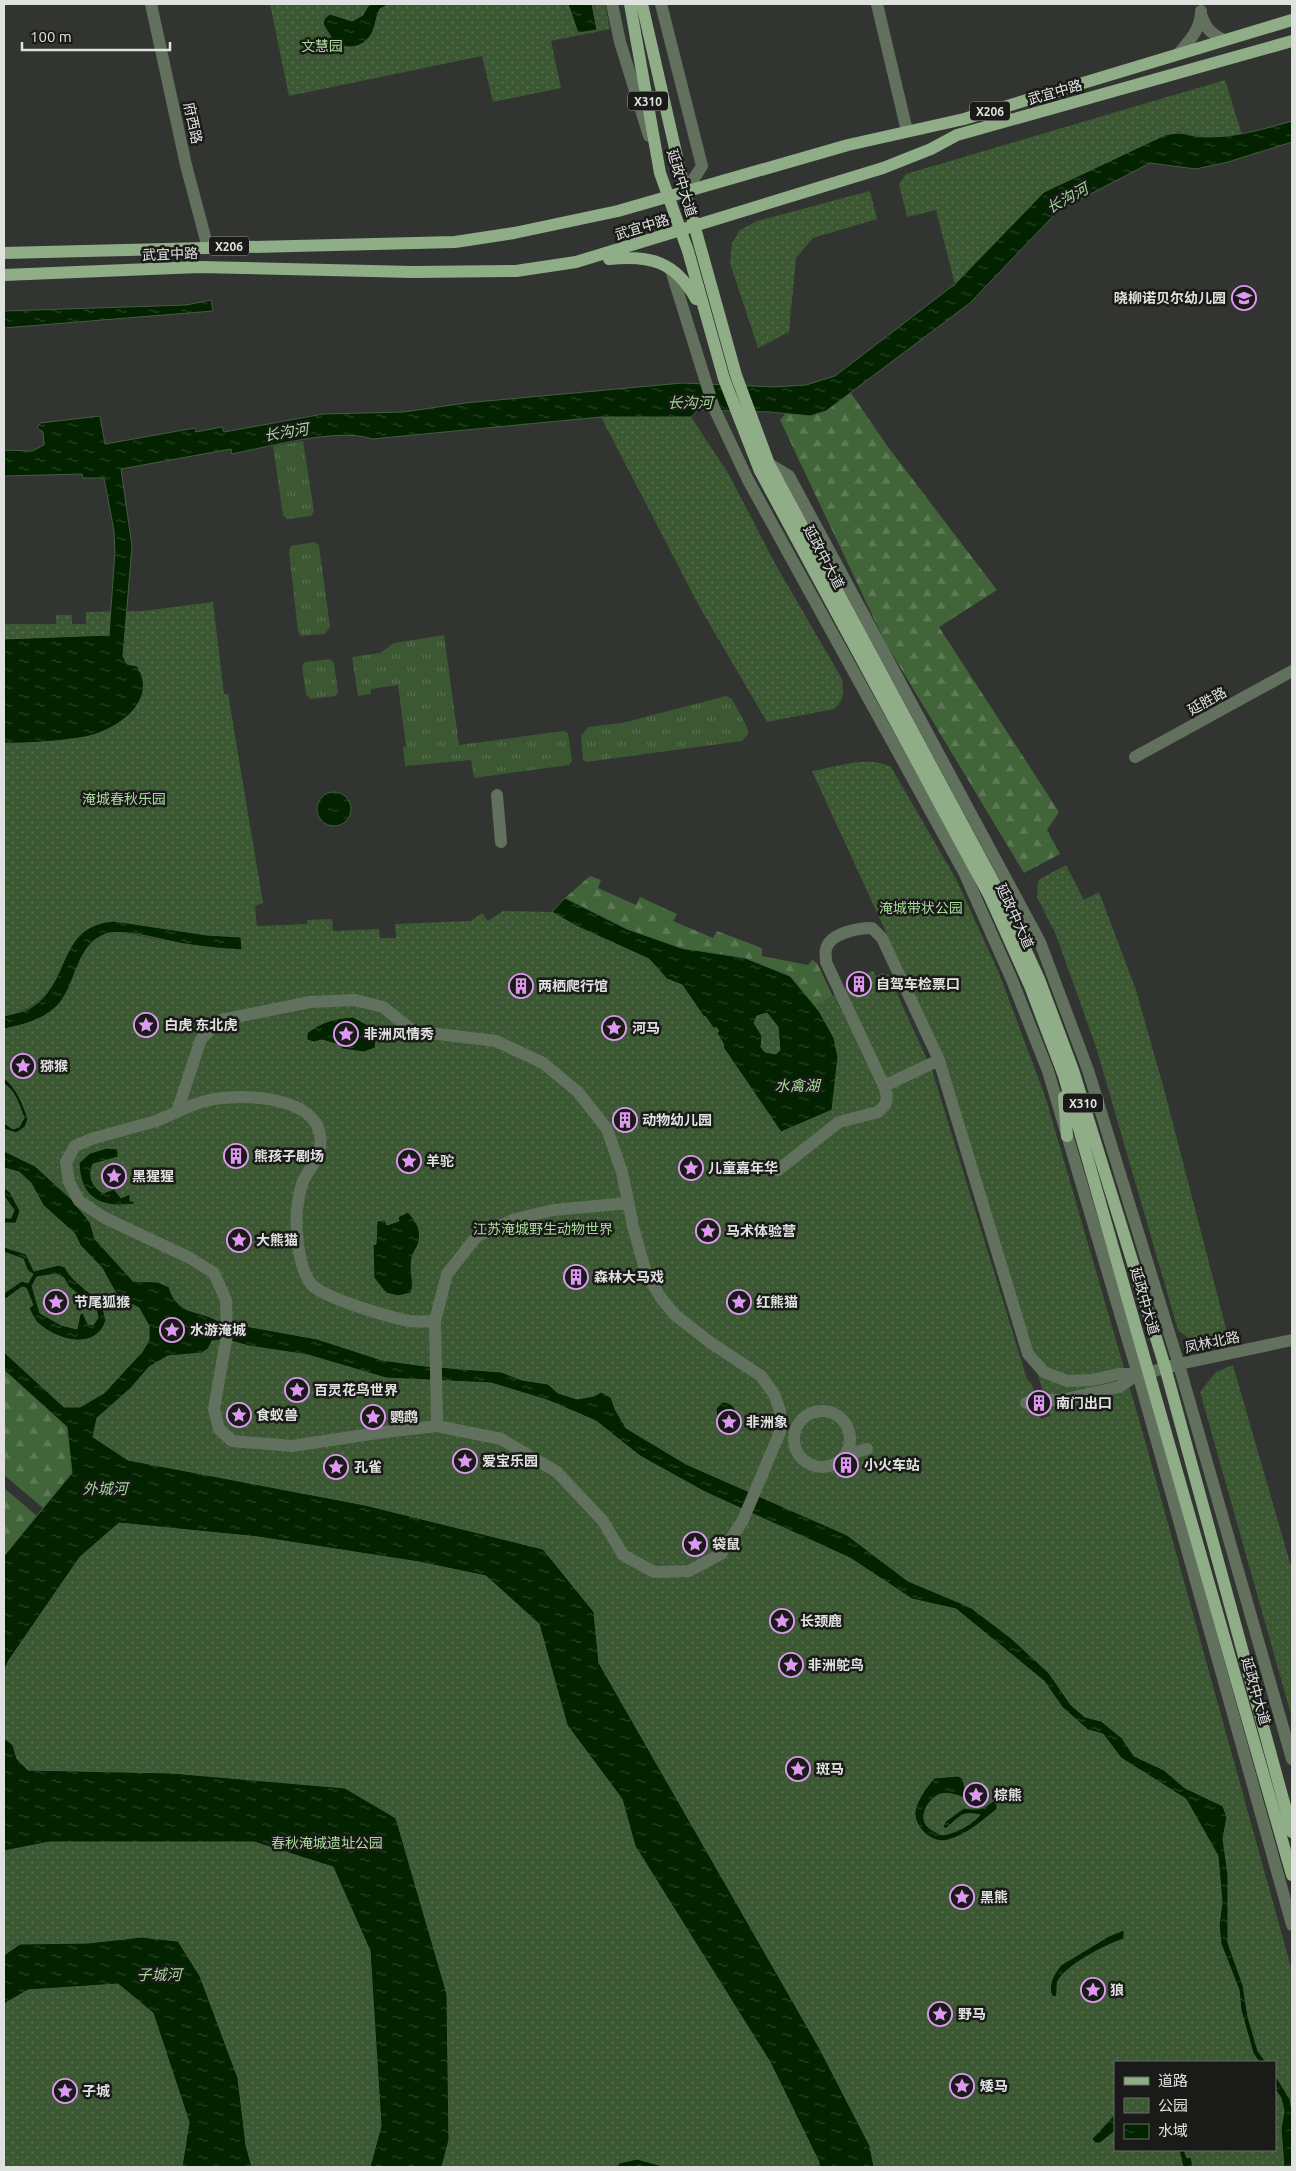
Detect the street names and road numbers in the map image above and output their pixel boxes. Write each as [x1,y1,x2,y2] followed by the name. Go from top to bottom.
[1026,77,1084,107] street label: 武宜中路
[628,92,668,110] road number: X310
[181,101,205,145] street label: 府西路
[970,102,1010,120] road number: X206
[664,147,700,219] street label: 延政中大道
[613,211,671,243] street label: 武宜中路
[209,237,249,256] road number: X206
[142,245,198,263] street label: 武宜中路
[801,522,847,592] street label: 延政中大道
[1185,684,1229,718] street label: 延胜路
[993,881,1037,951] street label: 延政中大道
[1063,1094,1103,1112] road number: X310
[1128,1265,1162,1337] street label: 延政中大道
[1183,1328,1241,1356] street label: 凤林北路
[1239,1655,1273,1727] street label: 延政中大道

